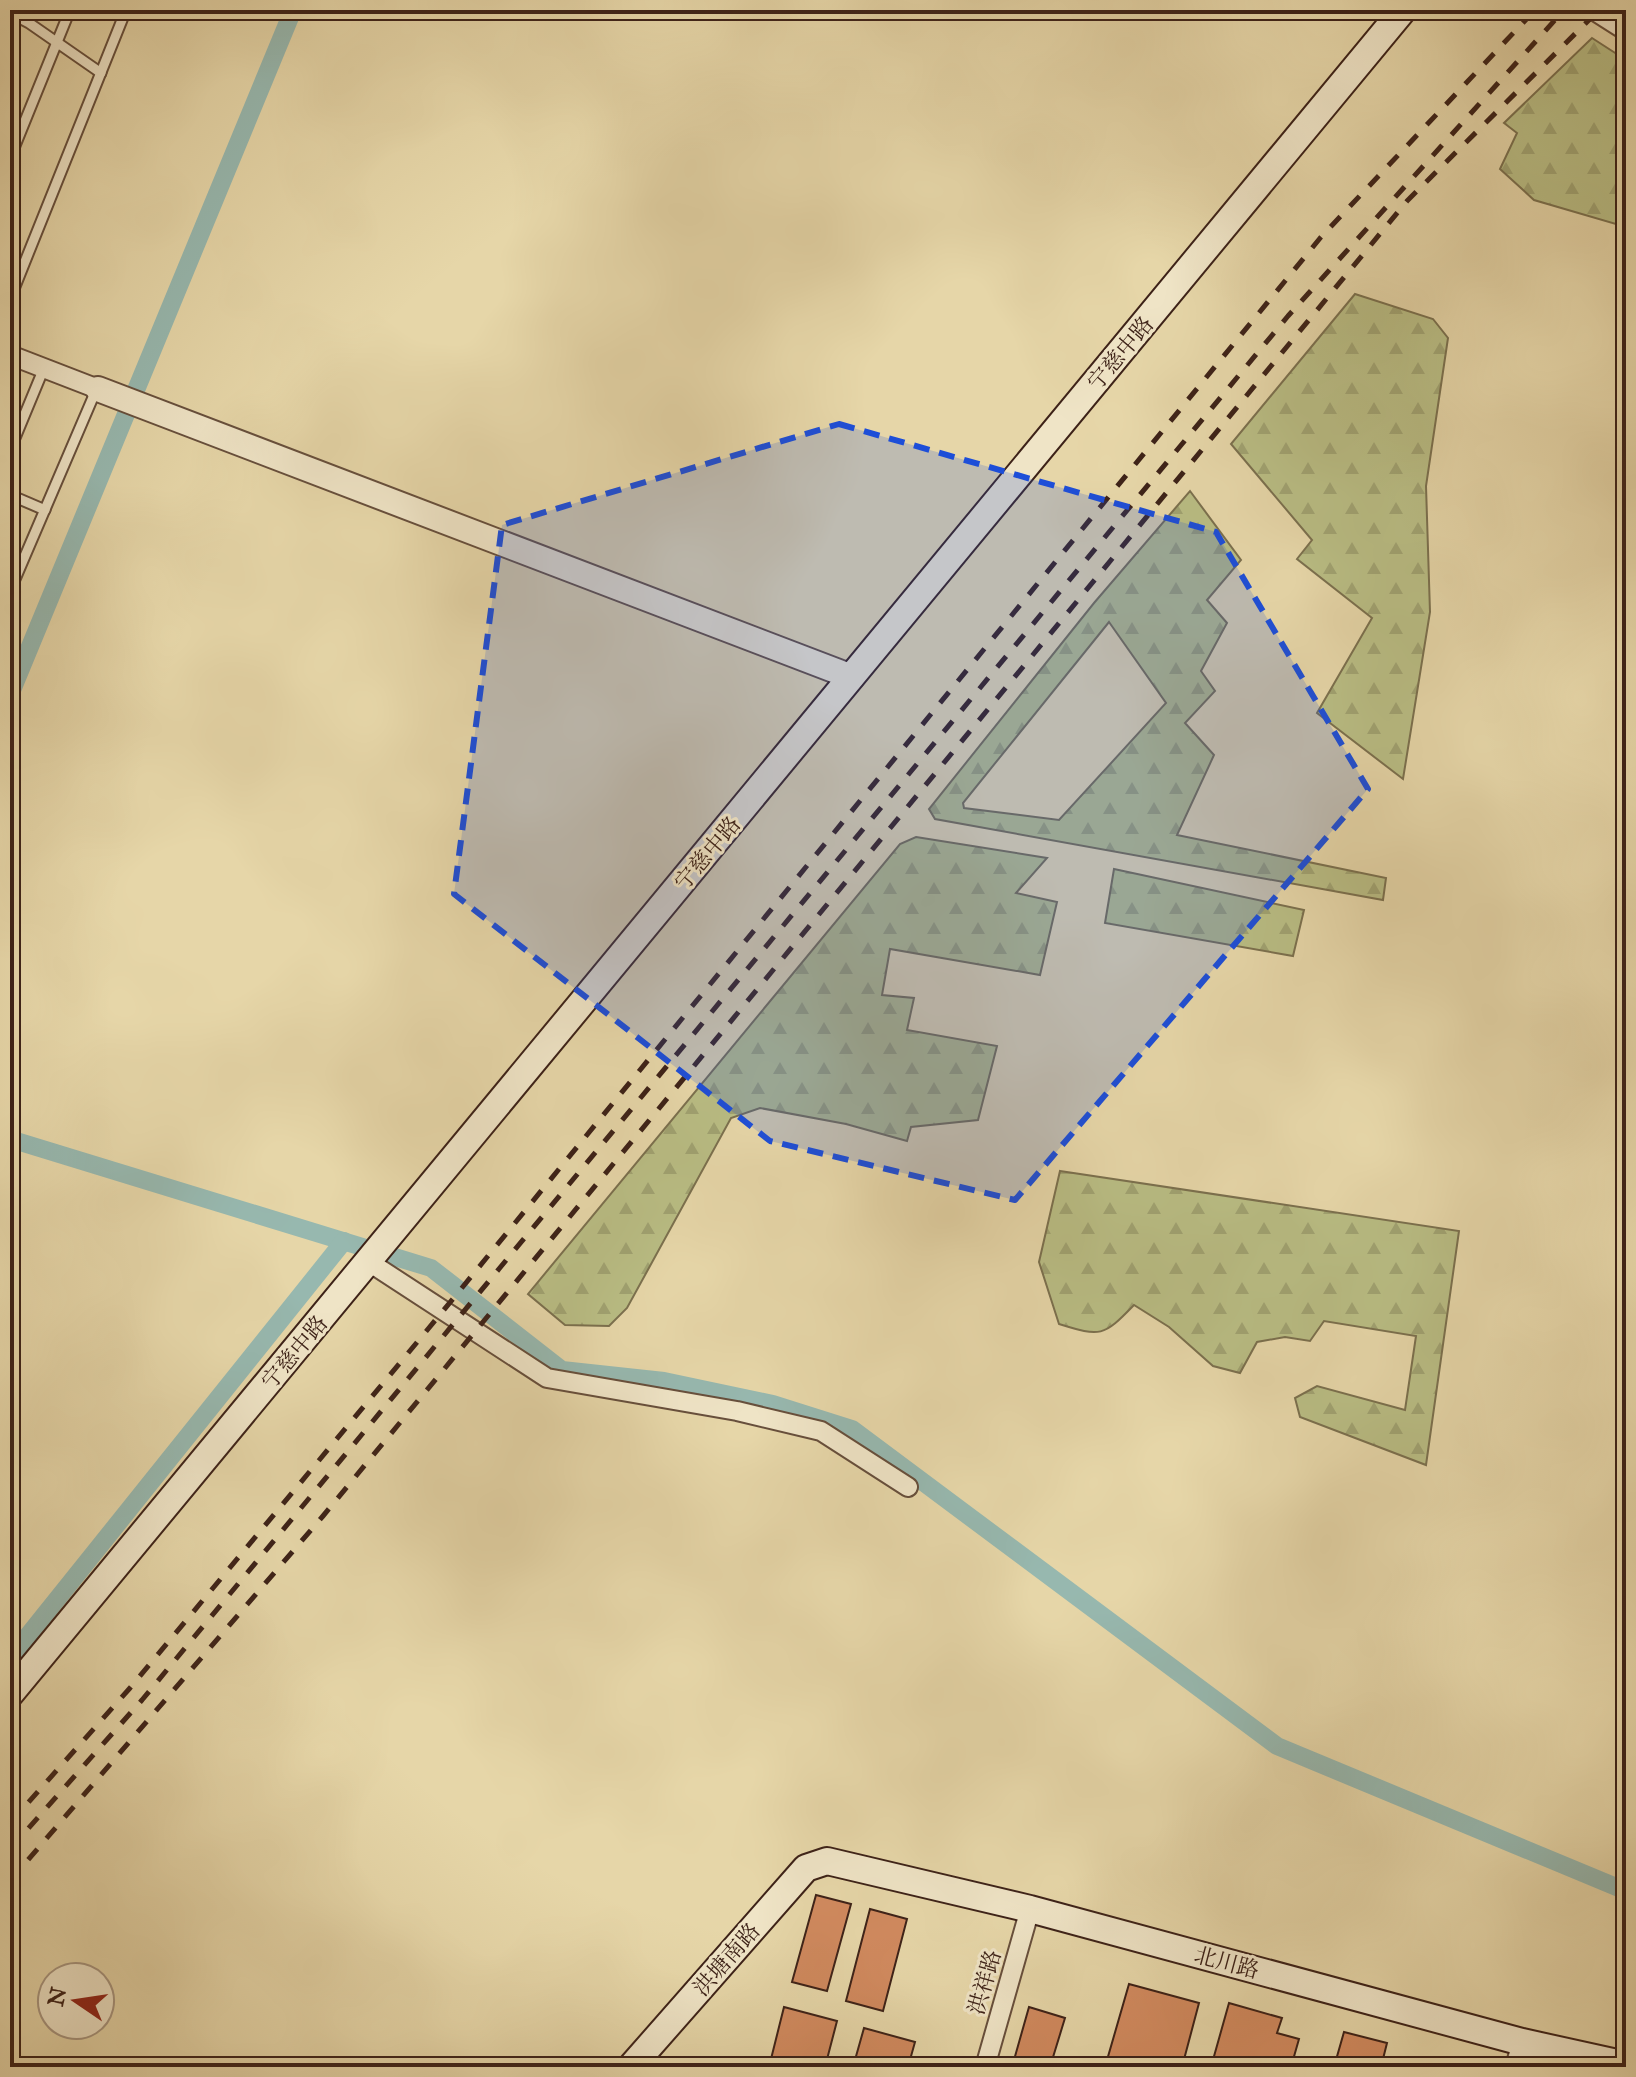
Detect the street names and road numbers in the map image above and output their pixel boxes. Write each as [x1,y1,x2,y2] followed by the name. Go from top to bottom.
[1082,311,1159,396] street label: 宁慈中路
[669,811,746,896] street label: 宁慈中路
[256,1310,333,1395] street label: 宁慈中路
[687,1917,765,2001] street label: 洪塘南路
[1191,1941,1262,1984] street label: 北川路
[962,1947,1007,2018] street label: 洪祥路

